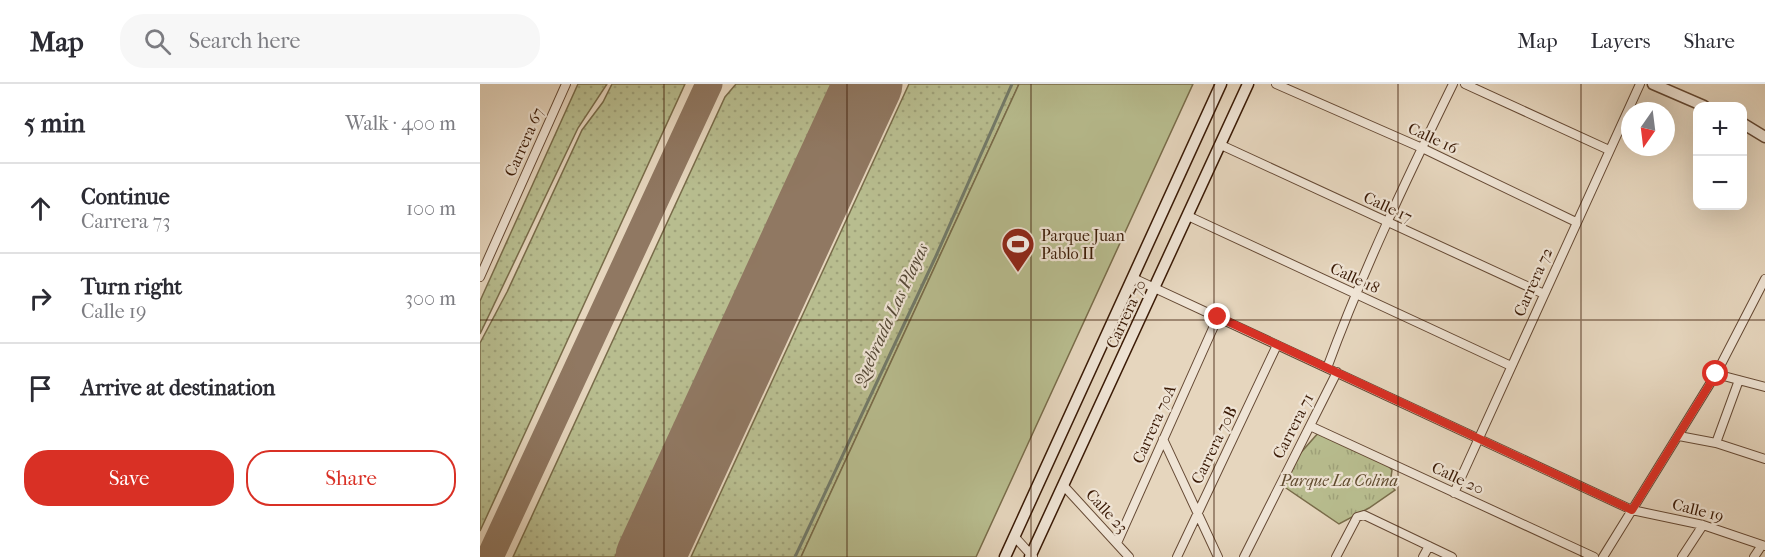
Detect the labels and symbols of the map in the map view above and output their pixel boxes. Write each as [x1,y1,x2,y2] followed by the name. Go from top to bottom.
[1621,102,1675,156] north arrow
[500,104,548,179] street label: Carrera 67
[1405,118,1461,158] street label: Calle 16
[1361,187,1416,227] street label: Calle 17
[1000,226,1036,273] sports icon: Parque Juan Pablo II
[1041,226,1125,263] place label: Parque Juan Pablo II
[848,240,933,391] water label: Quebrada Las Playas
[1509,245,1557,319] street label: Carrera 72
[1327,258,1383,298] street label: Calle 18
[1102,277,1150,351] street label: Carrera 70
[1204,303,1230,329] route end
[1702,360,1728,386] route start
[1128,381,1180,466] street label: Carrera 70A
[1268,390,1318,462] street label: Carrera 71
[1187,403,1241,487] street label: Carrera 70B
[1429,458,1487,498] street label: Calle 20
[1279,471,1398,490] park label: Parque La Colina
[1082,485,1132,537] street label: Calle 23
[1670,494,1726,526] street label: Calle 19

